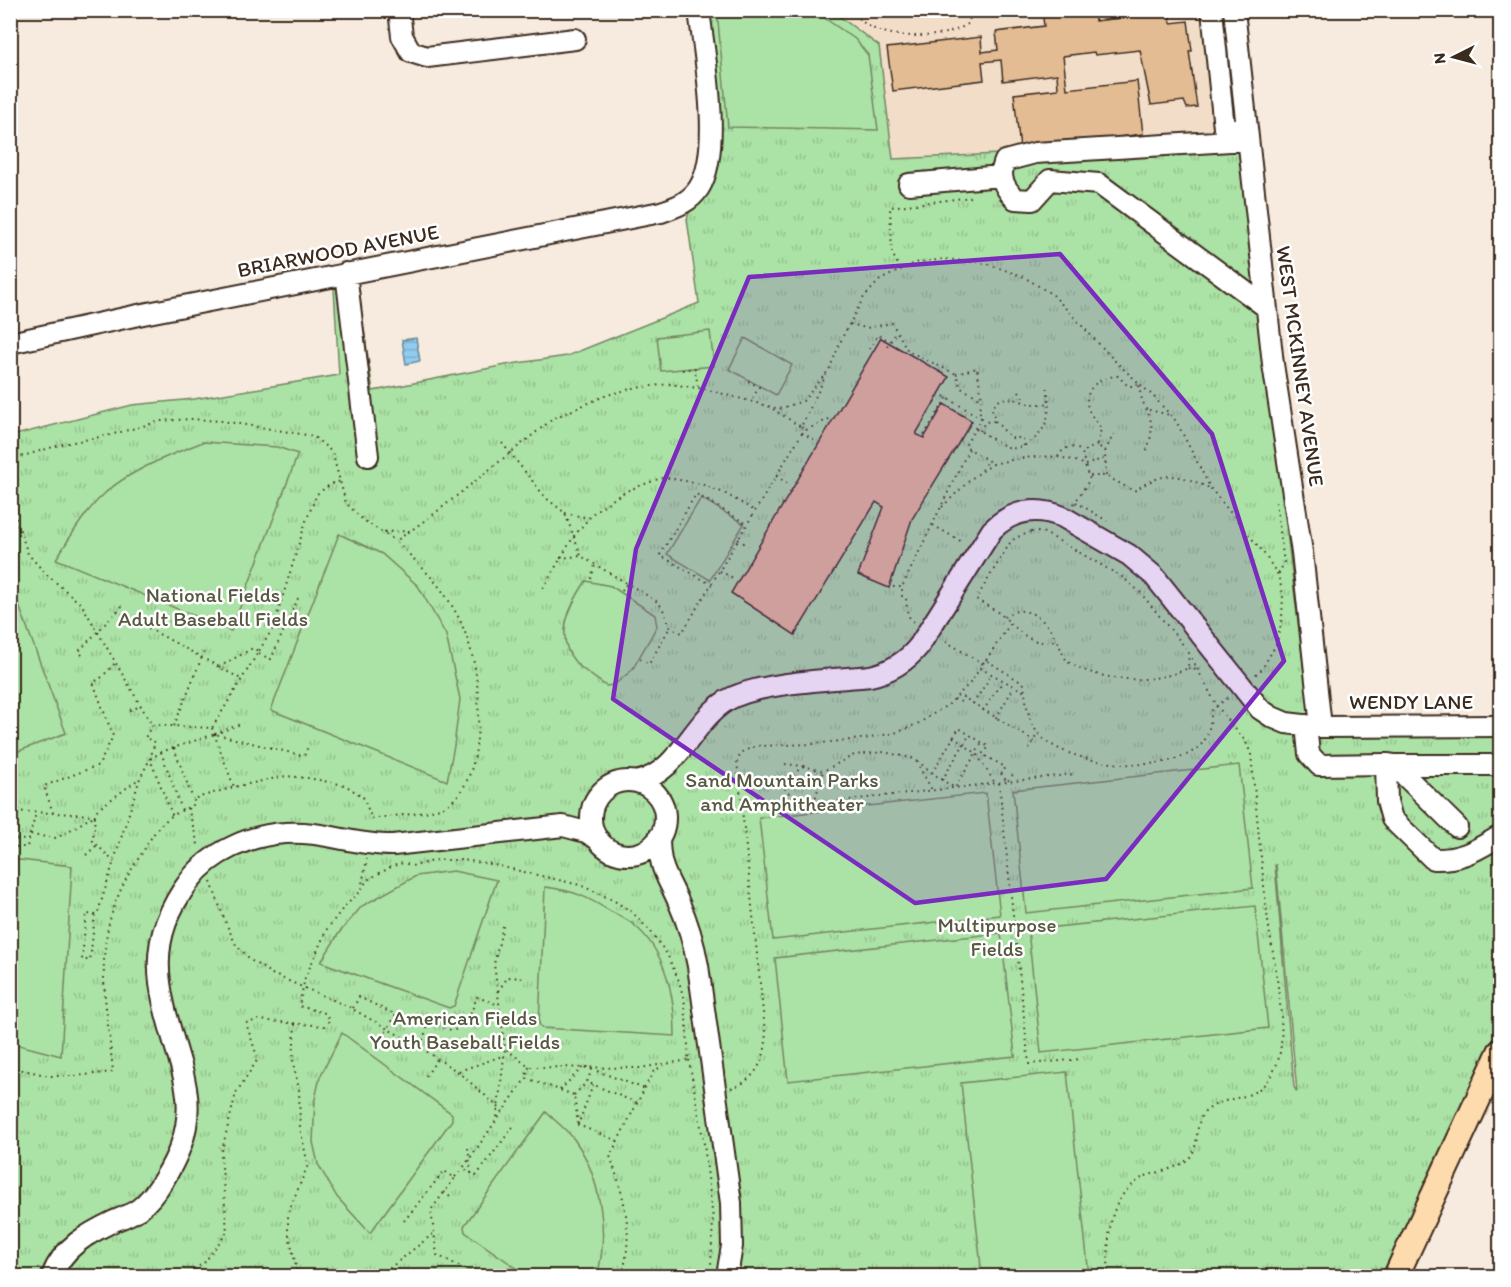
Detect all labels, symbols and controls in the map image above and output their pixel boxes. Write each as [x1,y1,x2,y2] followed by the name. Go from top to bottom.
[1424,27,1484,87] north arrow
[1430,52,1450,65] text: N
[235,219,441,282] street label: BRIARWOOD AVENUE
[1271,244,1330,488] street label: WEST MCKINNEY AVENUE
[118,582,308,631] park label: National Fields Adult Baseball Fields
[1349,689,1473,714] street label: WENDY LANE
[685,767,879,816] park label: Sand Mountain Parks and Amphitheater
[938,912,1056,961] park label: Multipurpose Fields
[370,1005,560,1054] park label: American Fields Youth Baseball Fields

